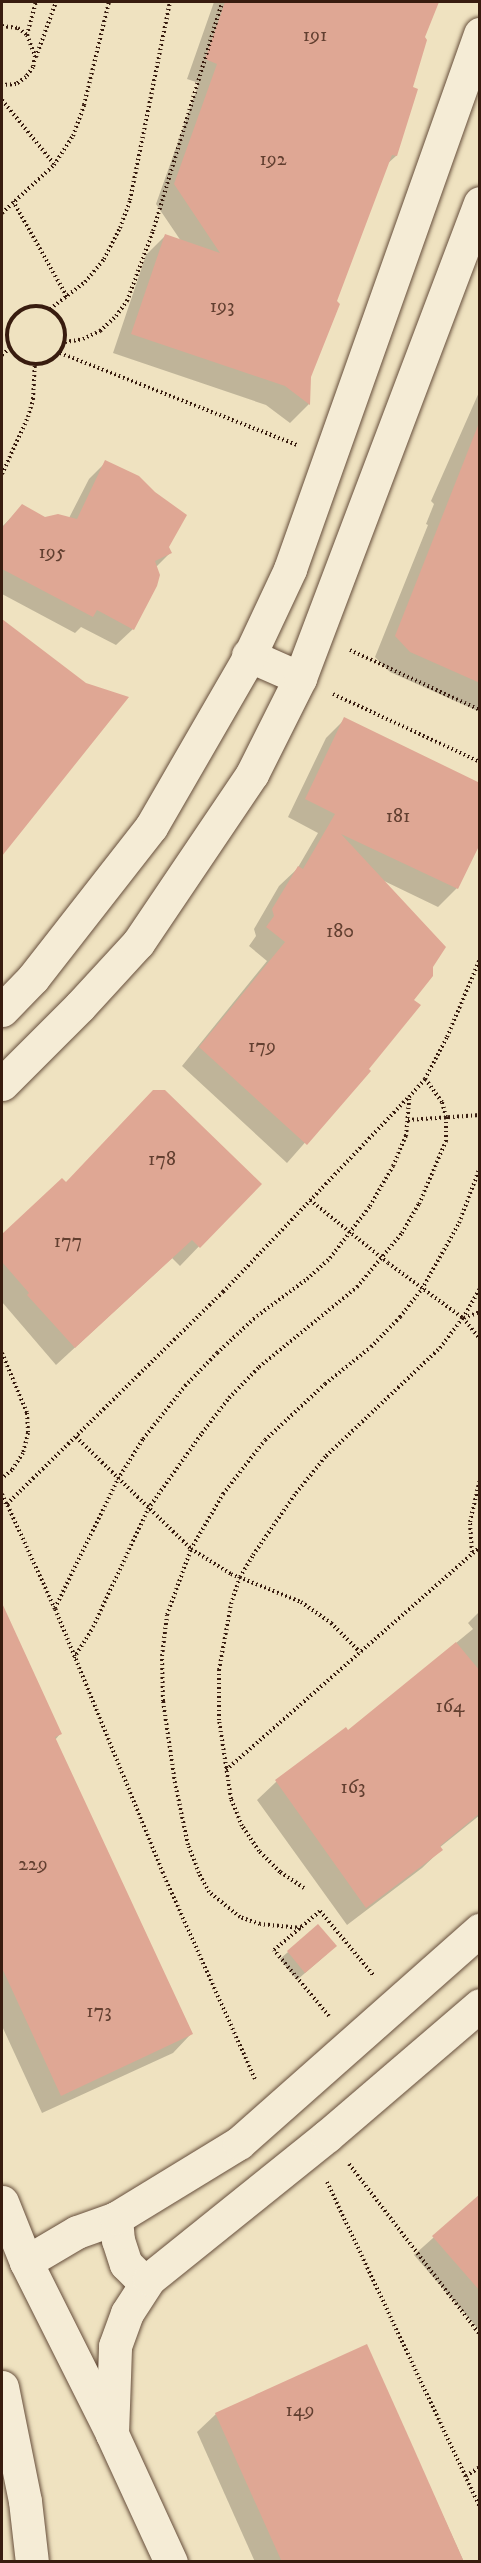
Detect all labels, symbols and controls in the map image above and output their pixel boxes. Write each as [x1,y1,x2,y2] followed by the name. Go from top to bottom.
[303,23,327,47] house number: 191
[259,147,287,171] house number: 192
[210,294,234,318] house number: 193
[38,540,66,564] house number: 195
[386,804,410,828] house number: 181
[326,919,354,943] house number: 180
[248,1034,276,1058] house number: 179
[148,1147,176,1171] house number: 178
[54,1229,82,1253] house number: 177
[435,1694,465,1718] house number: 164
[340,1775,366,1799] house number: 163
[18,1852,48,1876] house number: 229
[86,1999,112,2023] house number: 173
[286,2398,314,2422] house number: 149

